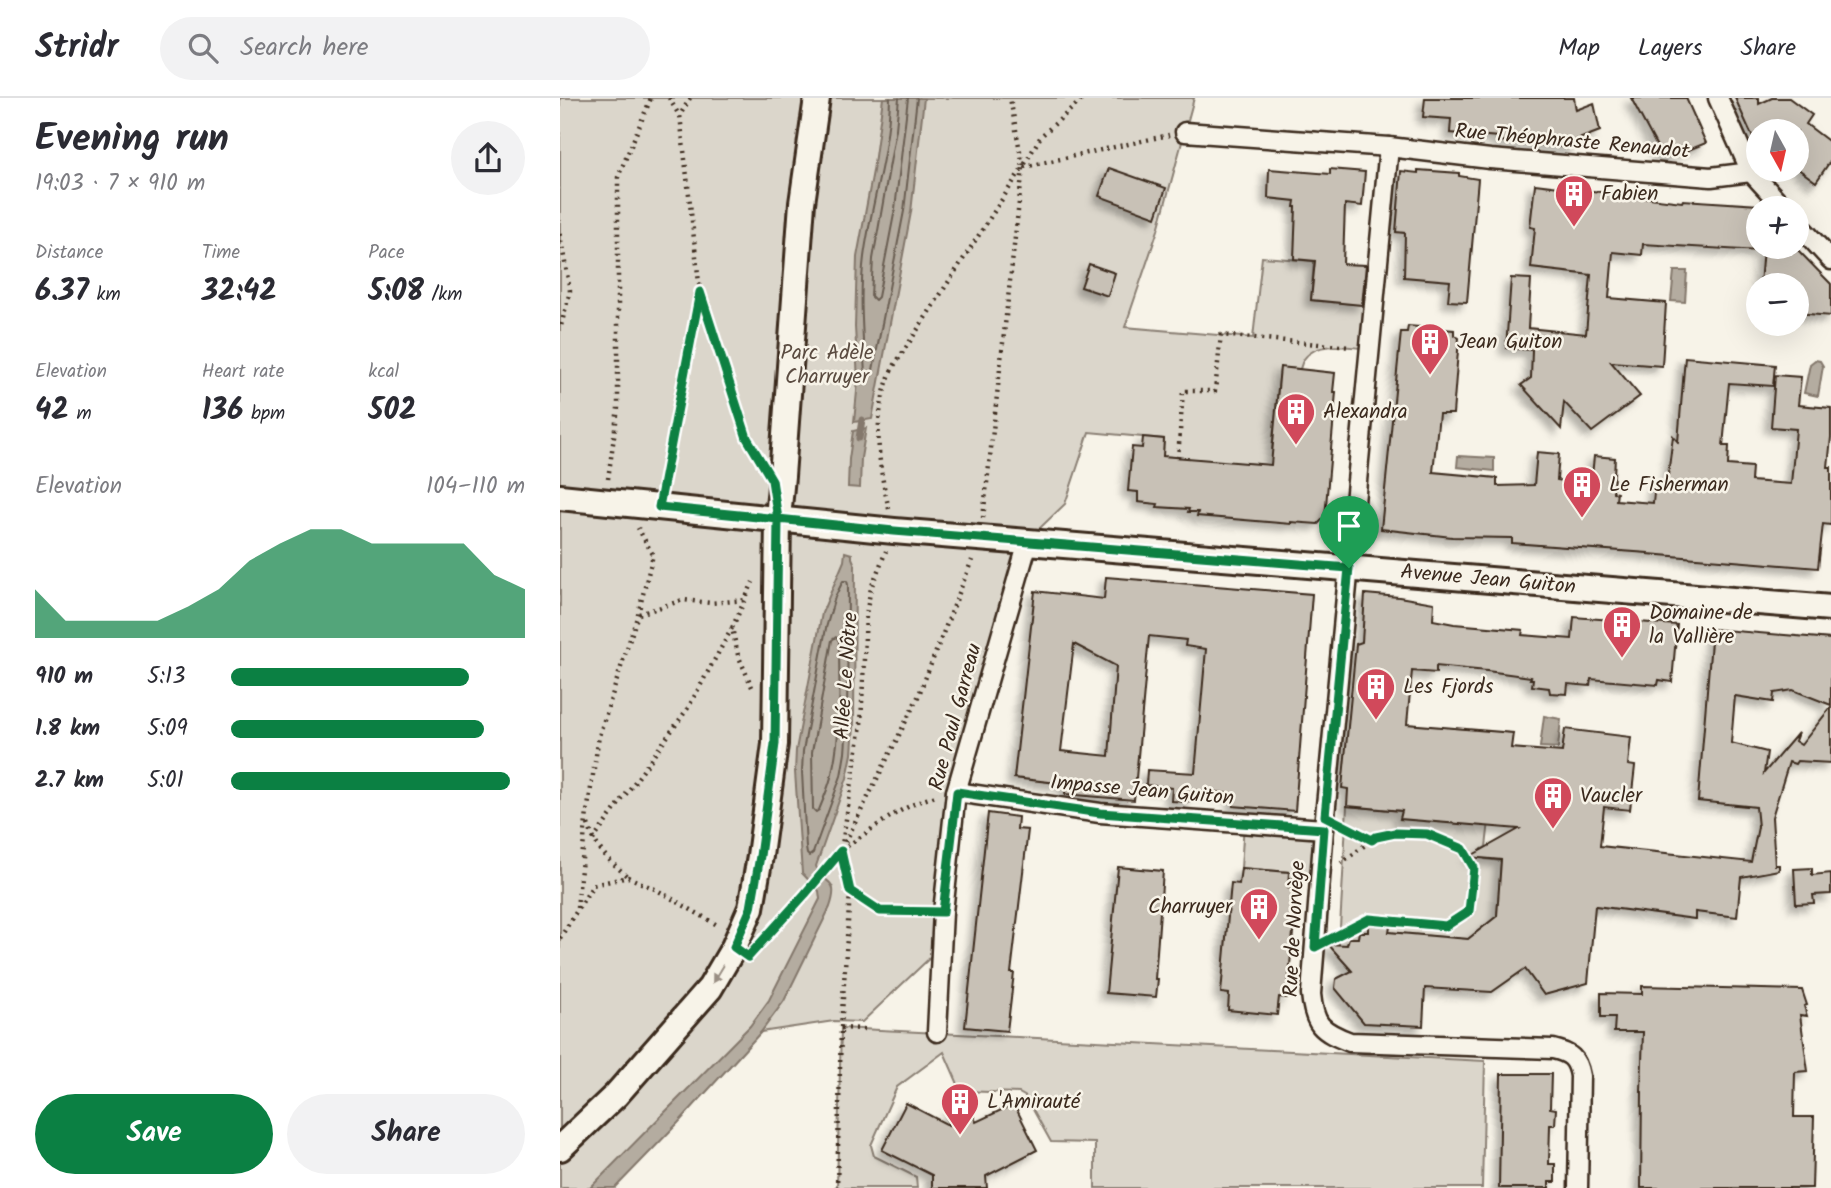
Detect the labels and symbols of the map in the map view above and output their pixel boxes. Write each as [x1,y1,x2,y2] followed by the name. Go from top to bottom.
[1453,115,1692,169] street label: Rue Théophraste Renaudot
[1746,119,1810,182] north arrow
[1553,173,1595,228] building icon: Fabien
[1601,178,1659,211] place label: Fabien
[1409,321,1451,376] building icon: Jean Guiton
[1457,326,1563,359] place label: Jean Guiton
[780,337,874,394] park label: Parc Adèle Charruyer
[1275,391,1317,446] building icon: Alexandra
[1323,396,1408,429] place label: Alexandra
[1561,464,1603,519] building icon: Le Fisherman
[1609,469,1729,502] place label: Le Fisherman
[1319,496,1379,568] pin
[1399,556,1577,604] street label: Avenue Jean Guiton
[1649,597,1753,654] place label: Domaine de la Vallière
[1601,604,1643,659] building icon: Domaine de la Vallière
[826,611,868,741] street label: Allée Le Nôtre
[921,640,991,794] street label: Rue Paul Garreau
[1355,666,1397,721] building icon: Les Fjords
[1403,671,1494,704] place label: Les Fjords
[1049,767,1235,815] street label: Impasse Jean Guiton
[1532,775,1574,830] building icon: Vaucler
[1580,780,1643,813] place label: Vaucler
[1275,859,1315,998] street label: Rue de Norvège
[1238,886,1280,941] building icon: Charruyer
[1148,891,1233,924] place label: Charruyer
[712,965,724,984] one-way arrow
[939,1081,981,1136] building icon: L'Amirauté
[987,1086,1081,1119] place label: L'Amirauté

